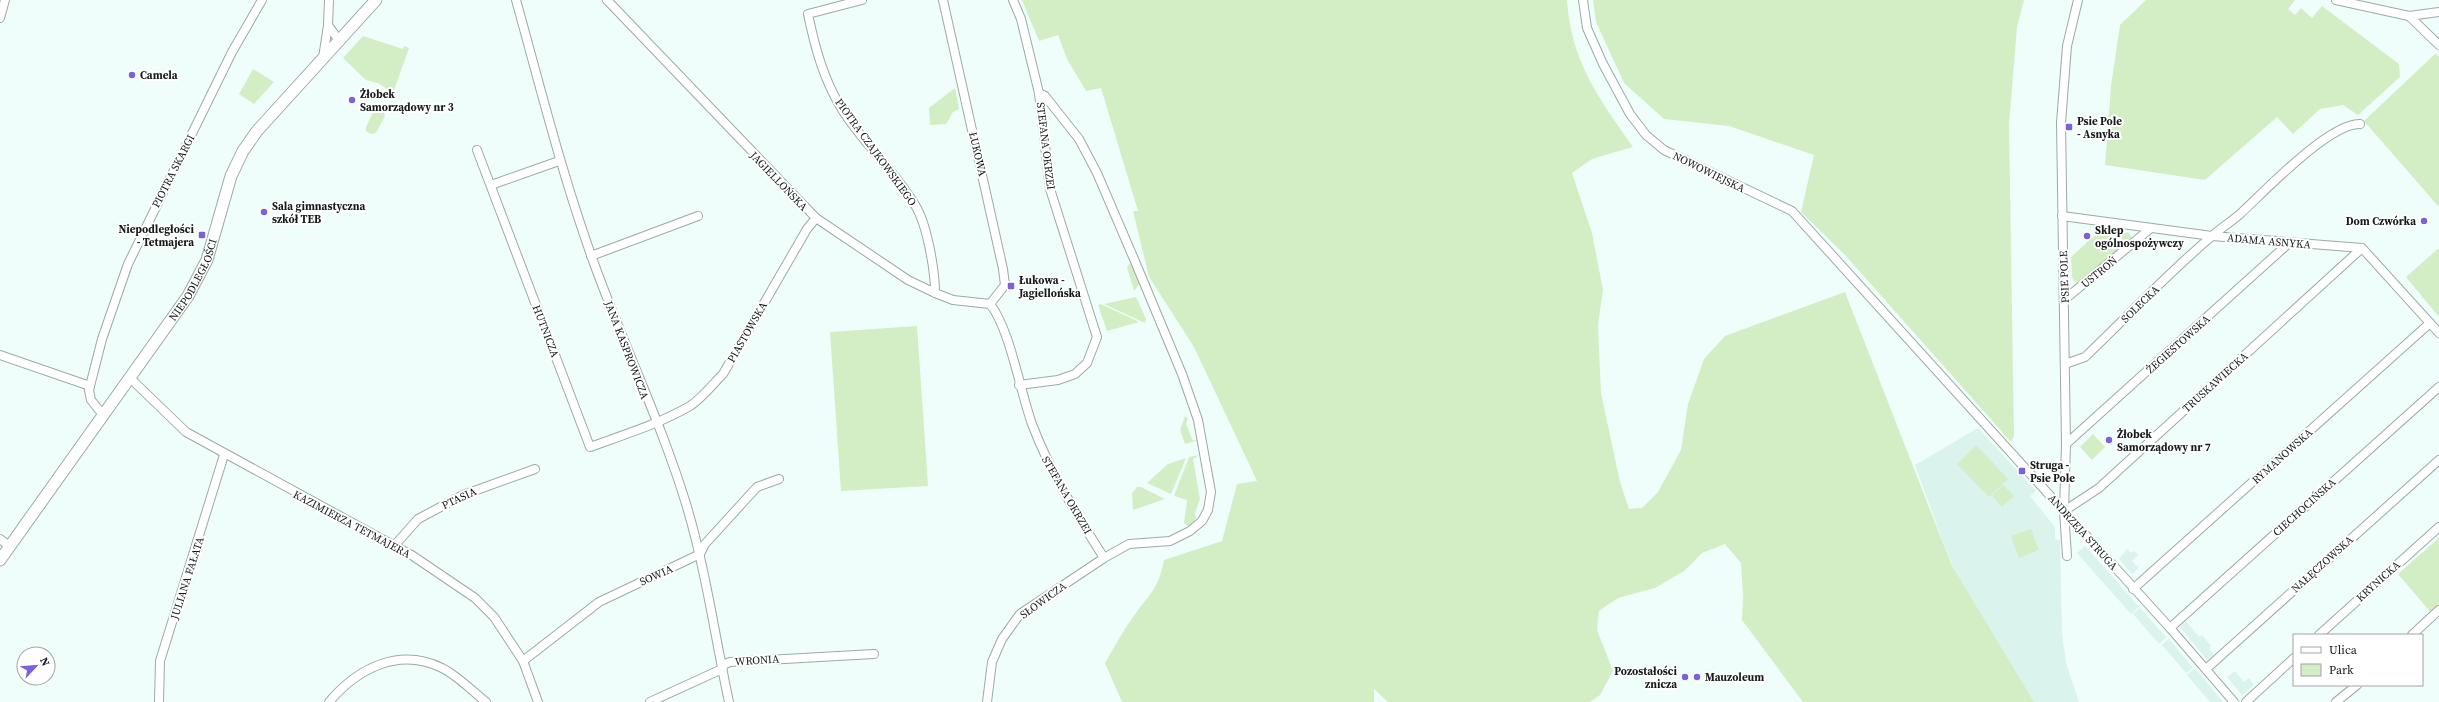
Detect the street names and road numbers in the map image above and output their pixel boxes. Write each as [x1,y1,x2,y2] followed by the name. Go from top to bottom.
[831,95,920,209] street label: PIOTRA CZAJKOWSKIEGO
[1033,101,1058,191] street label: STEFANA OKRZEI
[965,131,990,178] street label: ŁUKOWA
[149,132,198,210] street label: PIOTRA SKARGI
[746,148,811,215] street label: JAGIELLOŃSKA
[1670,149,1748,197] street label: NOWOWIEJSKA
[2226,230,2312,253] street label: ADAMA ASNYKA
[166,237,221,324] street label: NIEPODLEGŁOŚCI
[2056,250,2073,303] street label: PSIE POLE
[2078,253,2121,292] street label: USTROŃ
[2118,282,2163,326] street label: SOLECKA
[601,298,652,402] street label: JANA KASPROWICZA
[724,299,771,365] street label: PIASTOWSKA
[529,303,563,360] street label: HUTNICZA
[2143,311,2214,377] street label: ŻEGIESTOWSKA
[2179,348,2252,416] street label: TRUSKAWIECKA
[2249,425,2316,488] street label: RYMANOWSKA
[1038,453,1095,537] street label: STEFANA OKRZEI
[2270,475,2340,540] street label: CIECHOCIŃSKA
[439,484,480,513] street label: PTASIA
[290,487,414,562] street label: KAZIMIERZA TETMAJERA
[2044,491,2121,574] street label: ANDRZEJA STRUGA
[2288,532,2357,596] street label: NAŁĘCZOWSKA
[167,534,208,622] street label: JULIANA FAŁATA
[2353,557,2404,605] street label: KRYNICKA
[637,561,676,589] street label: SOWIA
[1017,578,1070,622] street label: SŁOWICZA
[734,651,780,670] street label: WRONIA

